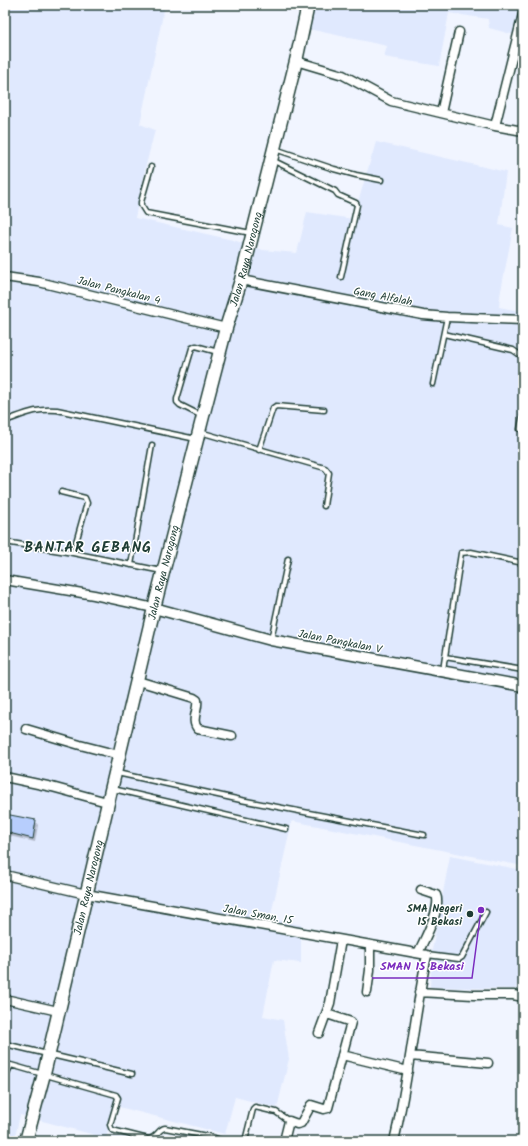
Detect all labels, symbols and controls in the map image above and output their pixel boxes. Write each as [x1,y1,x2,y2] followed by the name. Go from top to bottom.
[225,210,268,309] street label: Jalan Raya Narogong
[75,272,162,310] street label: Jalan Pangkalan 4
[352,282,414,312] street label: Gang Alfalah
[143,523,185,622] street label: Jalan Raya Narogong
[24,536,152,560] district label: BANTAR GEBANG
[296,625,384,659] street label: Jalan Pangkalan V
[69,838,109,937] street label: Jalan Raya Narogong
[222,900,295,930] street label: Jalan Sman. 15
[407,900,463,931] place label: SMA Negeri 15 Bekasi
[465,909,475,919] marker: SMA Negeri 15 Bekasi
[372,954,472,978] callout: SMAN 15 Bekasi
[380,957,465,976] text: SMAN 15 Bekasi

